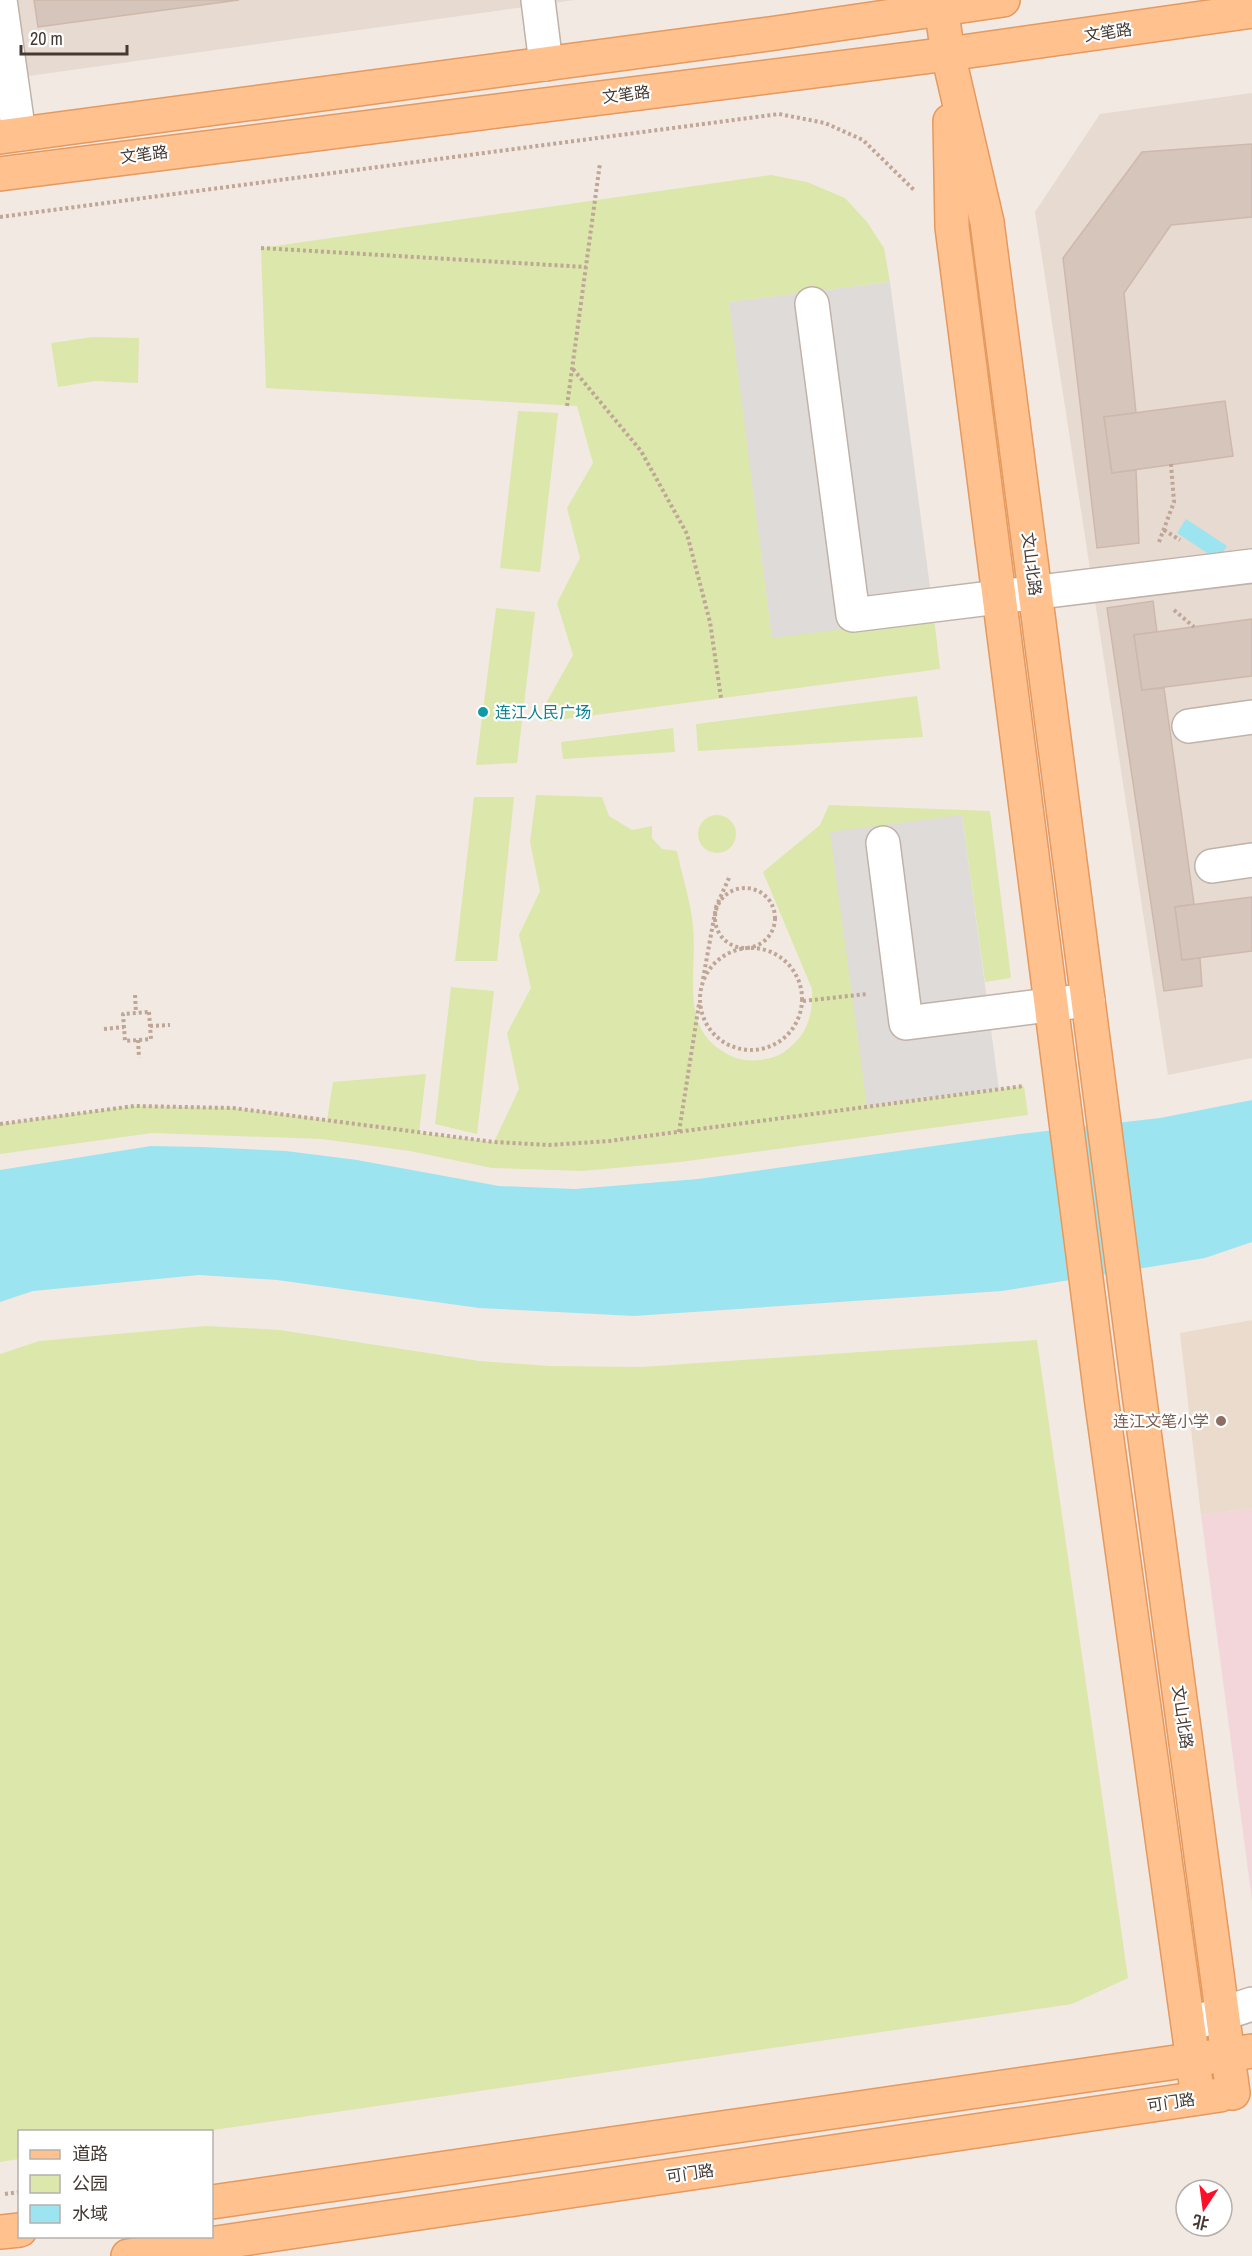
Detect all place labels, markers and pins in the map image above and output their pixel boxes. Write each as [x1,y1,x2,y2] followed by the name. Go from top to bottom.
[495,701,591,723] place label: 连江人民广场
[476,705,490,719] marker: 连江人民广场
[1113,1410,1209,1432] place label: 连江文笔小学
[1214,1414,1228,1428] marker: 连江文笔小学

